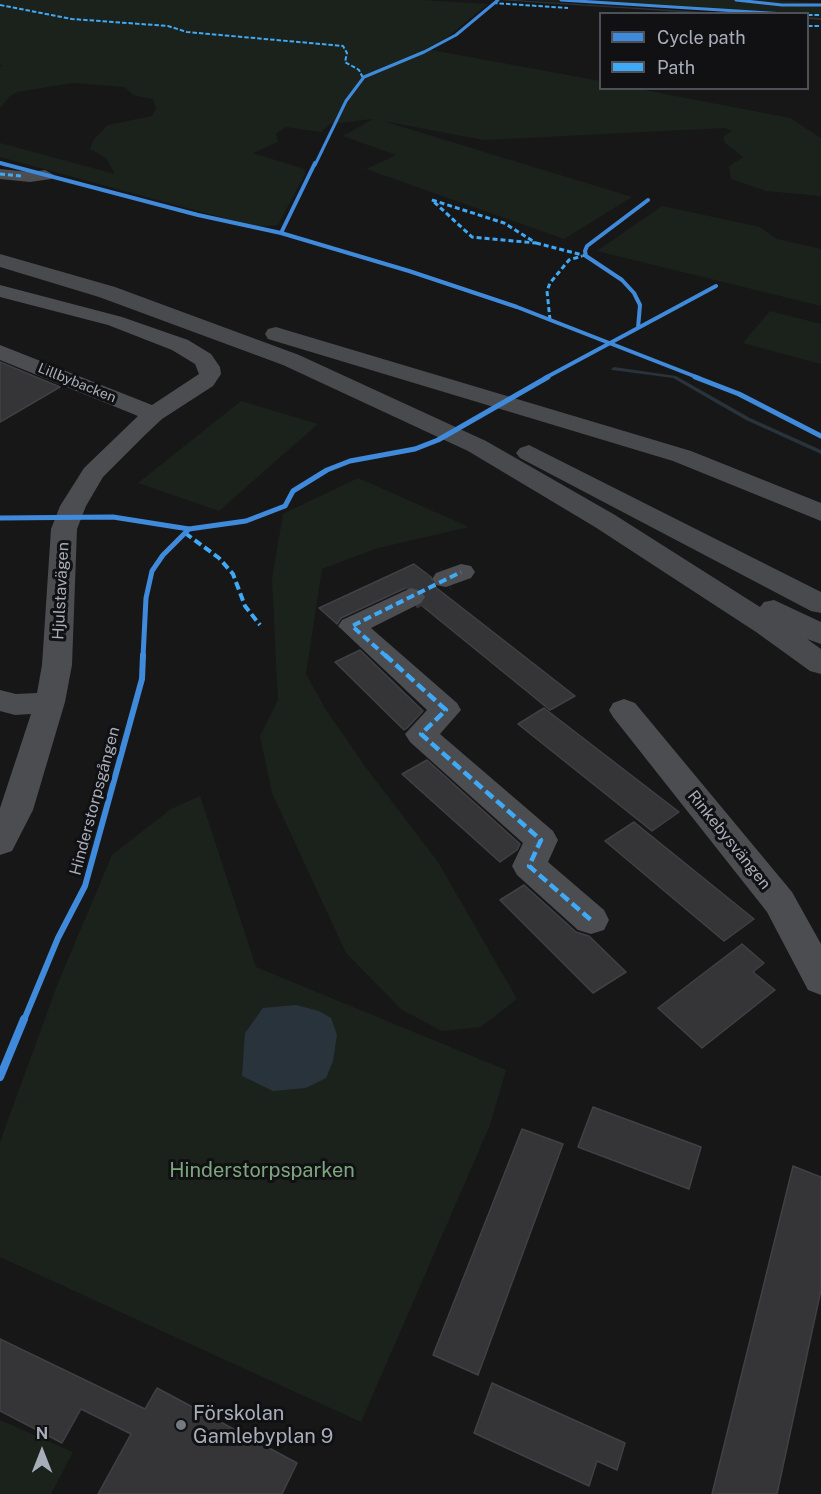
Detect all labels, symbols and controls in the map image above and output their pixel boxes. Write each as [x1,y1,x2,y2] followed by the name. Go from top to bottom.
[599,12,809,90] legend
[657,27,746,48] text: Cycle path
[657,57,695,78] text: Path
[36,360,118,406] street label: Lillbybacken
[49,542,73,640] street label: Hjulstavägen
[66,725,124,877] street label: Hinderstorpsgången
[683,787,775,893] street label: Rinkebysvängen
[169,1159,355,1183] park label: Hinderstorpsparken
[193,1402,333,1449] place label: Förskolan Gamlebyplan 9
[174,1418,188,1432] marker: Förskolan Gamlebyplan 9
[12,1422,72,1482] north arrow
[36,1424,48,1443] text: N

